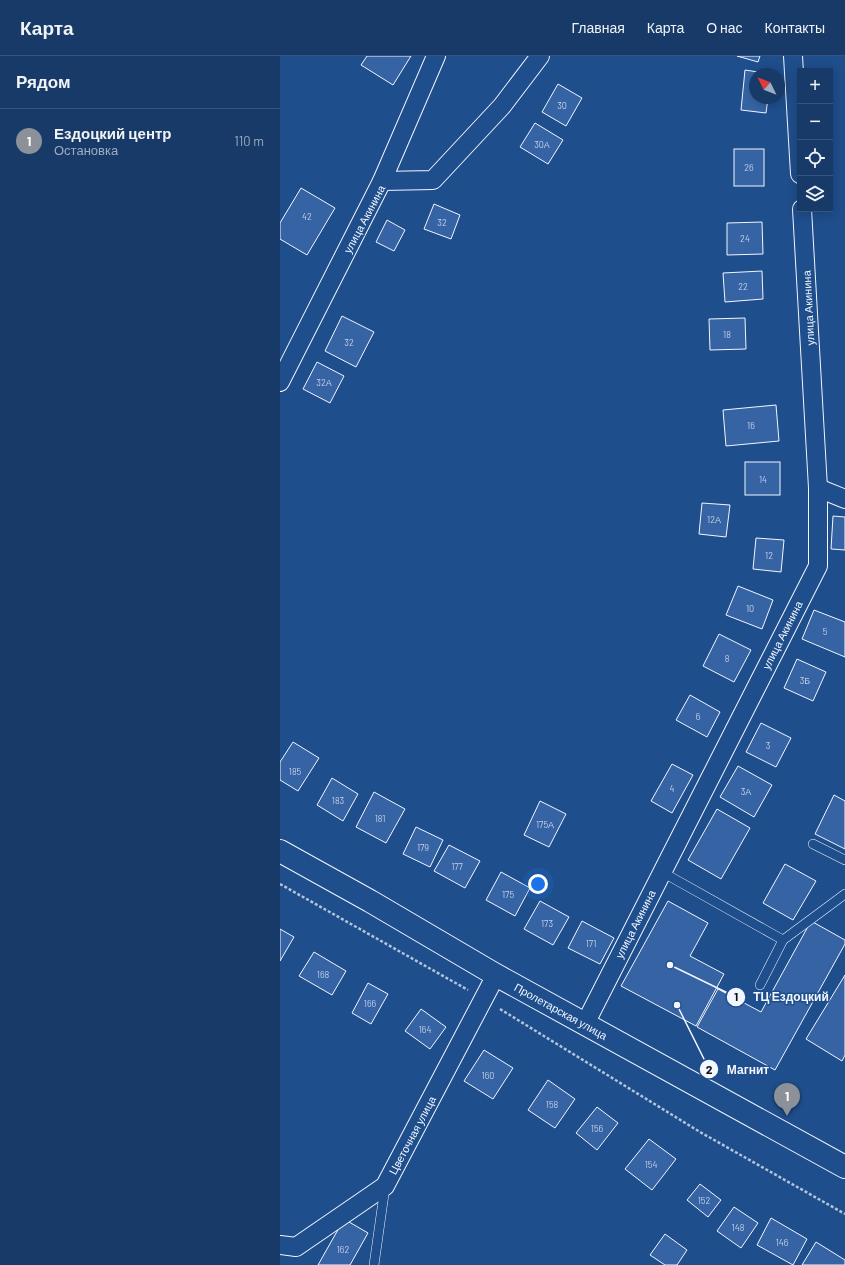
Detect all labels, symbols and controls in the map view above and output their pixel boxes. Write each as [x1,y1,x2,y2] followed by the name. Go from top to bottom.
[20,16,74,39] text: Карта
[572,19,625,36] text: Главная
[647,19,684,36] text: Карта
[706,19,743,36] text: О нас
[765,19,825,36] text: Контакты
[749,68,785,104] north arrow
[797,68,833,212] map controls
[797,68,833,104] button: +
[16,71,71,91] text: Рядом
[557,100,567,111] house number: 30
[797,104,833,140] button: −
[54,124,171,142] text: Ездоцкий центр
[27,133,31,149] text: 1
[234,133,264,149] text: 110 m
[534,139,550,150] house number: 30А
[797,140,833,176] button: locate
[54,142,118,158] text: Остановка
[744,162,754,173] house number: 26
[797,176,833,212] button: layers
[341,182,388,255] street label: улица Акинина
[302,211,312,222] house number: 42
[437,217,447,228] house number: 32
[740,233,750,244] house number: 24
[799,269,816,346] street label: улица Акинина
[738,281,748,292] house number: 22
[723,329,731,340] house number: 18
[344,337,354,348] house number: 32
[316,377,332,388] house number: 32А
[747,420,755,431] house number: 16
[759,474,767,485] house number: 14
[707,514,721,525] house number: 12А
[765,550,773,561] house number: 12
[759,598,805,671] street label: улица Акинина
[746,603,754,614] house number: 10
[823,626,828,637] house number: 5
[725,653,730,664] house number: 8
[800,675,810,686] house number: 3Б
[696,711,701,722] house number: 6
[766,740,771,751] house number: 3
[289,766,302,777] house number: 185
[670,783,675,794] house number: 4
[741,786,751,797] house number: 3А
[332,795,345,806] house number: 183
[375,813,385,824] house number: 181
[536,819,554,830] house number: 175А
[417,842,429,853] house number: 179
[451,861,464,872] house number: 177
[528,874,548,894] your location
[612,887,658,960] street label: улица Акинина
[502,889,514,900] house number: 175
[541,918,553,929] house number: 173
[586,938,596,949] house number: 171
[317,969,330,980] house number: 168
[512,980,611,1042] street label: Пролетарская улица
[726,985,837,1009] callout: ТЦ Ездоцкий
[734,989,738,1003] text: 1
[753,989,829,1004] text: ТЦ Ездоцкий
[364,998,377,1009] house number: 166
[419,1024,431,1035] house number: 164
[699,1057,777,1081] callout: Магнит
[706,1062,713,1076] text: 2
[727,1062,769,1076] text: Магнит
[482,1070,494,1081] house number: 160
[774,1083,800,1116] pin: 1
[386,1093,439,1176] street label: Цветочная улица
[546,1099,559,1110] house number: 158
[591,1123,604,1134] house number: 156
[645,1159,657,1170] house number: 154
[698,1195,710,1206] house number: 152
[732,1222,745,1233] house number: 148
[776,1237,789,1248] house number: 146
[337,1244,349,1255] house number: 162

